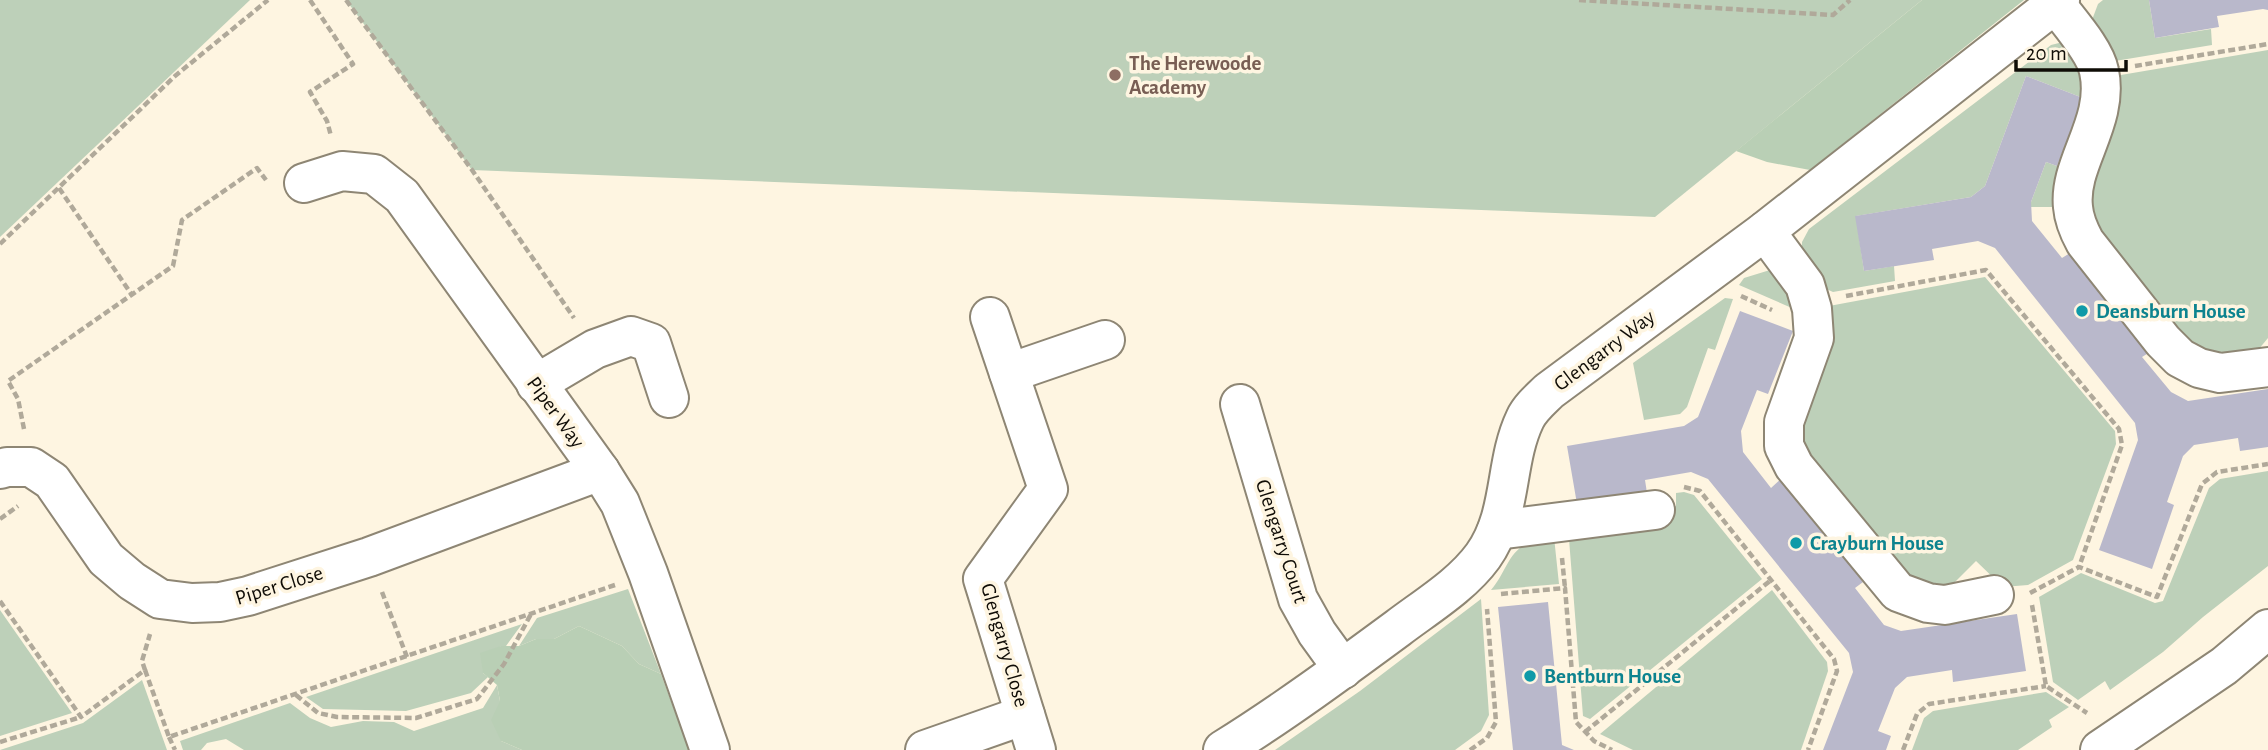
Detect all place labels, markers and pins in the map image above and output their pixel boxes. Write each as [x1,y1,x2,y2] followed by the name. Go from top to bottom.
[1129,53,1261,98] place label: The Herewoode Academy
[1107,67,1123,83] marker: The Herewoode Academy
[2096,301,2246,322] place label: Deansburn House
[2074,303,2090,319] marker: Deansburn House
[1810,533,1944,554] place label: Crayburn House
[1788,535,1804,551] marker: Crayburn House
[1544,666,1681,687] place label: Bentburn House
[1522,668,1538,684] marker: Bentburn House

